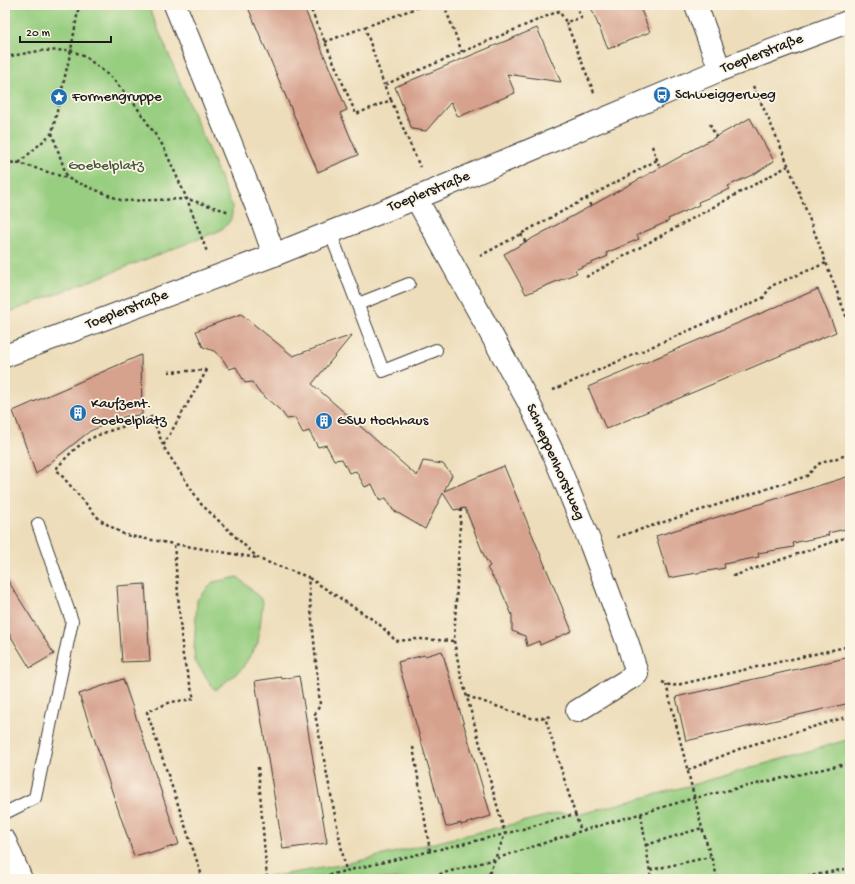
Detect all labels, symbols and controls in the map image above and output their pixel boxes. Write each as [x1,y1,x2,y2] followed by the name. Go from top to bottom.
[20,18,111,44] scale bar
[26,27,51,41] text: 20 m
[717,30,806,78] street label: Toeplerstraße
[652,85,672,105] bus stop icon: Schweiggerweg
[675,86,776,104] place label: Schweiggerweg
[49,87,69,107] place icon: Formengruppe
[71,88,162,106] place label: Formengruppe
[68,157,144,175] park label: Goebelplatz
[384,167,473,217] street label: Toeplerstraße
[82,286,171,334] street label: Toeplerstraße
[91,395,167,430] place label: Kaufzent. Goebelplatz
[521,401,589,523] street label: Schneppenhorstweg
[68,403,88,423] building icon: Kaufzent. Goebelplatz
[314,411,334,431] building icon: GSW Hochhaus
[337,412,429,430] place label: GSW Hochhaus

